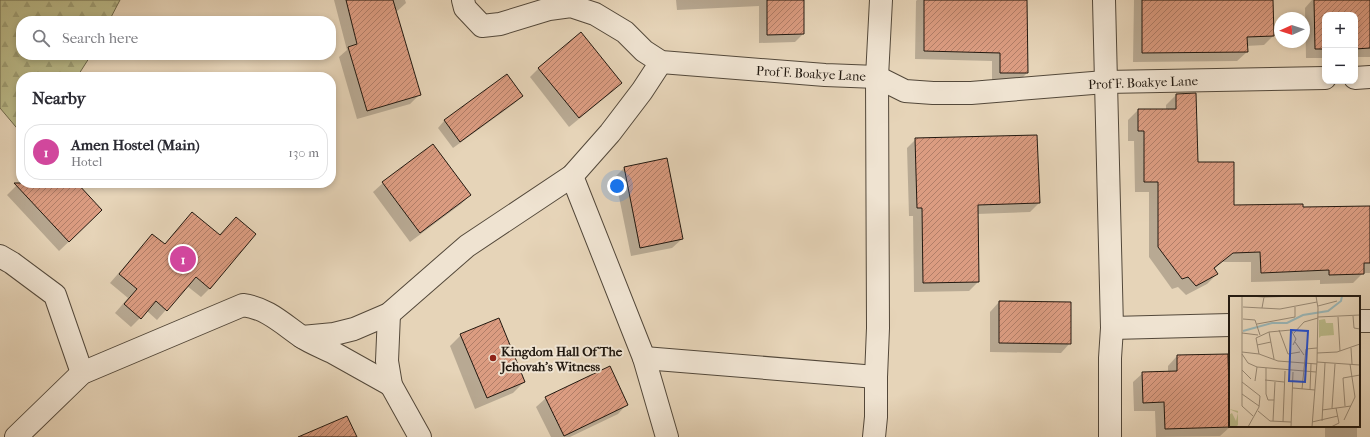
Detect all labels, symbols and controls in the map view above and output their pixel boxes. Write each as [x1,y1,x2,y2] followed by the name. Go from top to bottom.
[1274,12,1310,48] north arrow
[1322,12,1358,84] map controls
[1322,12,1358,48] button: +
[16,16,336,60] search box
[30,27,52,49] icon: search
[62,29,138,47] text: Search here
[1322,48,1358,84] button: −
[756,63,867,84] street label: Prof F. Boakye Lane
[1088,73,1199,92] street label: Prof F. Boakye Lane
[32,88,86,108] text: Nearby
[71,136,200,154] text: Amen Hostel (Main)
[44,145,48,160] text: 1
[288,145,319,160] text: 130 m
[71,154,102,169] text: Hotel
[607,176,627,196] your location
[170,244,196,274] pin: 1
[1229,296,1360,427] inset map
[499,344,623,375] place label: Kingdom Hall Of The Jehovah's Witness
[488,353,498,363] marker: Kingdom Hall Of The Jehovah's Witness

